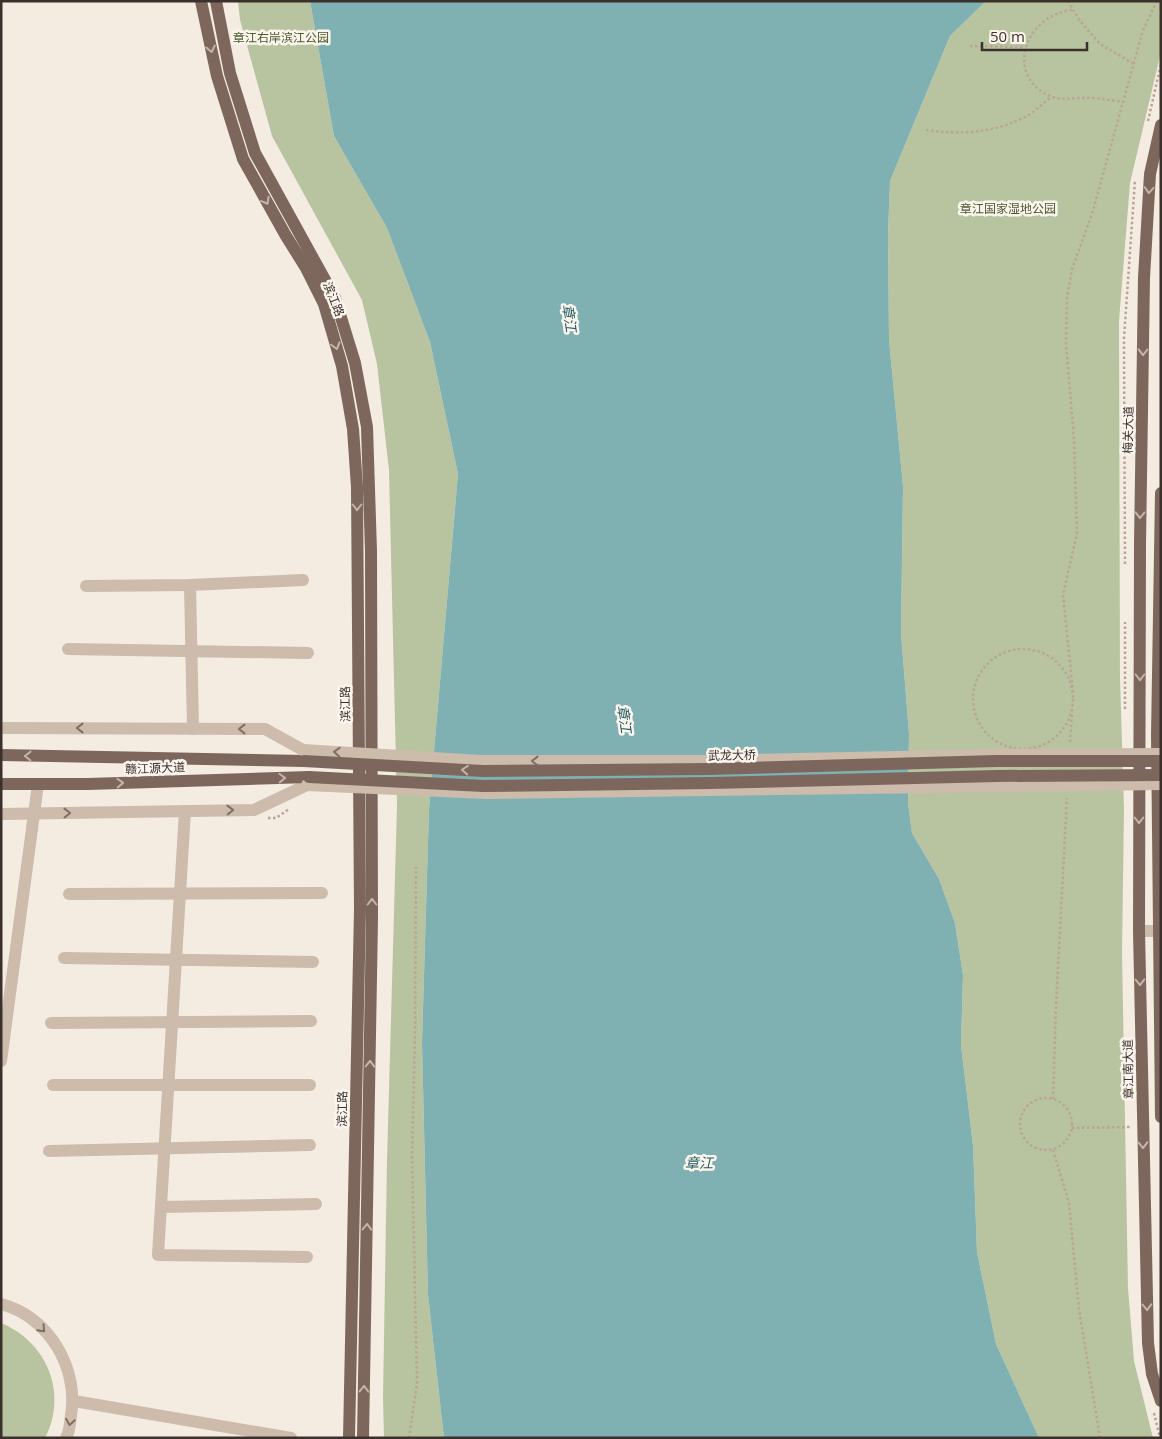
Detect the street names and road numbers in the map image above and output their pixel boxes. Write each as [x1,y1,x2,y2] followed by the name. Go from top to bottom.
[319,279,349,319] street label: 滨江路
[1119,406,1137,454] street label: 梅关大道
[336,686,354,722] street label: 滨江路
[708,746,756,764] street label: 武龙大桥
[125,758,185,778] street label: 赣江源大道
[1119,1039,1137,1099] street label: 章江南大道
[333,1091,351,1127] street label: 滨江路

